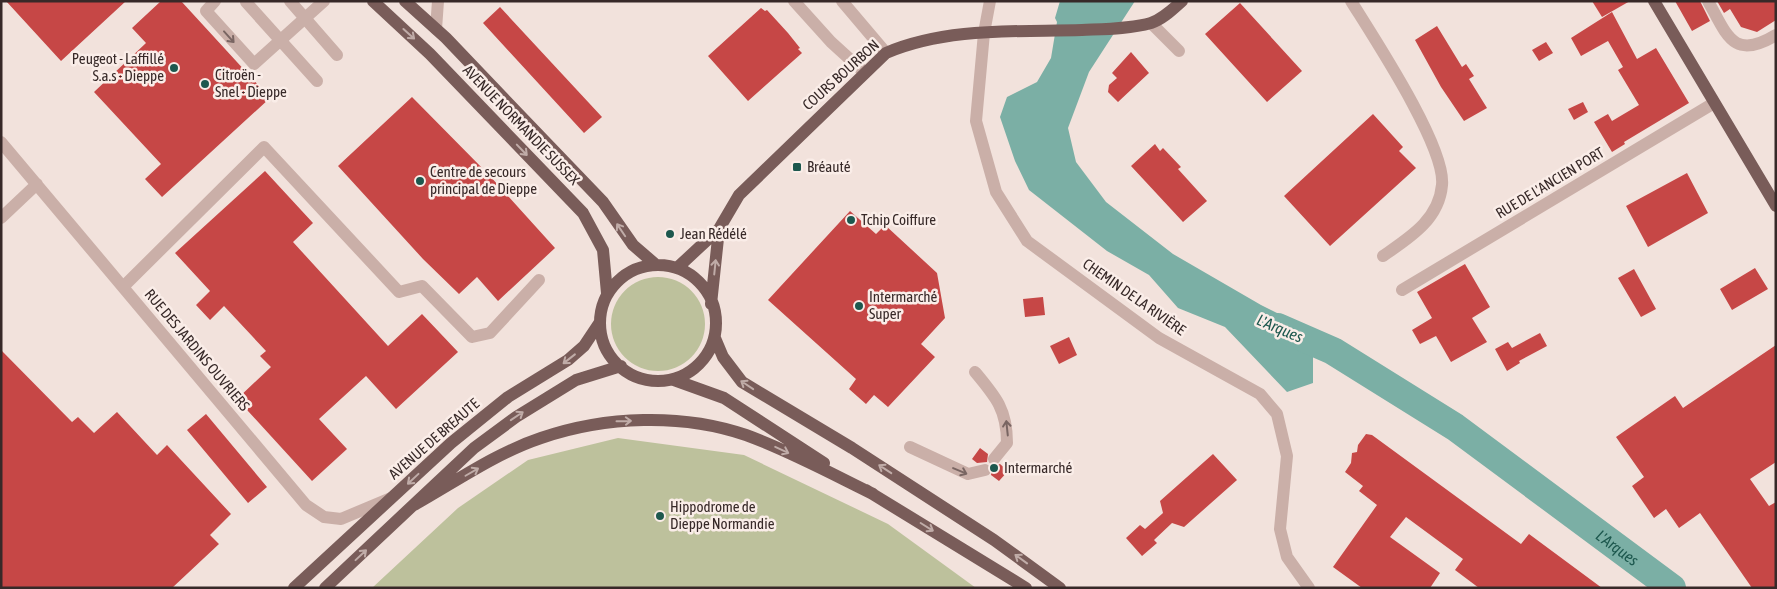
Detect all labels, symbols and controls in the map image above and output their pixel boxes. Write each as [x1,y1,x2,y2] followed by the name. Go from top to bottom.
[402,28,415,40] one-way arrow
[223,30,235,43] one-way arrow
[799,36,882,113] street label: COURS BOURBON
[72,50,164,84] place label: Peugeot - Laffillé S.a.s - Dieppe
[460,61,583,188] street label: AVENUE NORMANDIE SUSSEX
[168,62,180,74] marker: Peugeot - Laffillé S.a.s - Dieppe
[215,66,287,100] place label: Citroën - Snel - Dieppe
[199,78,211,90] marker: Citroën - Snel - Dieppe
[1492,143,1607,222] street label: RUE DE L'ANCIEN PORT
[516,144,528,157] one-way arrow
[807,158,851,175] place label: Bréauté
[791,161,803,173] marker: Bréauté
[430,163,537,197] place label: Centre de secours principal de Dieppe
[414,175,426,187] marker: Centre de secours principal de Dieppe
[861,211,936,228] place label: Tchip Coiffure
[845,214,857,226] marker: Tchip Coiffure
[616,223,626,237] one-way arrow
[680,225,747,242] place label: Jean Rédélé
[664,228,676,240] marker: Jean Rédélé
[1080,255,1189,339] street label: CHEMIN DE LA RIVIÈRE
[710,260,720,276] one-way arrow
[142,285,253,414] street label: RUE DES JARDINS OUVRIERS
[869,288,938,322] place label: Intermarché Super
[853,300,865,312] marker: Intermarché Super
[1254,310,1306,347] water label: L'Arques
[563,353,576,364] one-way arrow
[740,380,754,390] one-way arrow
[385,394,483,482] street label: AVENUE DE BREAUTE
[510,411,524,421] one-way arrow
[616,416,632,426] one-way arrow
[1002,421,1011,437] one-way arrow
[774,446,789,455] one-way arrow
[1004,459,1073,476] place label: Intermarché
[988,462,1000,474] marker: Intermarché
[879,464,893,474] one-way arrow
[952,466,967,476] one-way arrow
[464,467,478,477] one-way arrow
[406,473,419,485] one-way arrow
[670,498,775,532] place label: Hippodrome de Dieppe Normandie
[654,510,666,522] marker: Hippodrome de Dieppe Normandie
[920,523,934,533] one-way arrow
[1593,526,1642,569] water label: L'Arques
[355,549,367,561] one-way arrow
[1014,554,1028,564] one-way arrow

